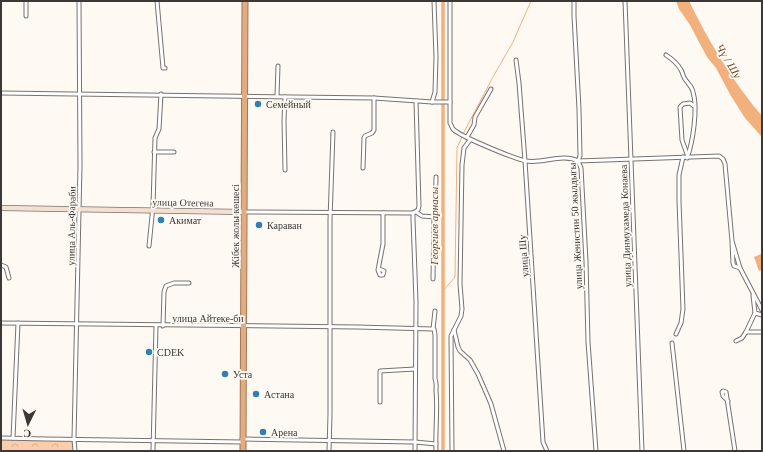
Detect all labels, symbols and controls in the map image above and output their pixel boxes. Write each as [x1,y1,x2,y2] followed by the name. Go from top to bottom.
[714,42,744,80] water label: Чү / Шу
[253,99,263,109] marker: Семейный
[266,99,311,110] place label: Семейный
[567,162,584,289] street label: улица Женистин 50 жылдыгы
[618,164,633,287] street label: улица Динмухамеда Конаева
[230,184,241,268] street label: Жібек жолы көшесі
[65,186,78,266] street label: улица Аль-Фараби
[428,186,440,266] water label: Георгиев арнасы
[152,196,214,209] street label: улица Отегена
[156,215,166,225] marker: Акимат
[169,215,202,226] place label: Акимат
[254,220,264,230] marker: Караван
[267,220,302,231] place label: Караван
[517,234,530,277] street label: улица Шу
[172,313,244,324] street label: улица Айтеке-би
[144,347,154,357] marker: CDEK
[157,347,185,358] place label: CDEK
[220,369,230,379] marker: Уста
[233,369,253,380] place label: Уста
[251,389,261,399] marker: Астана
[264,389,295,400] place label: Астана
[8,404,48,444] north arrow
[258,427,268,437] marker: Арена
[271,427,298,438] place label: Арена
[23,428,32,440] text: С

